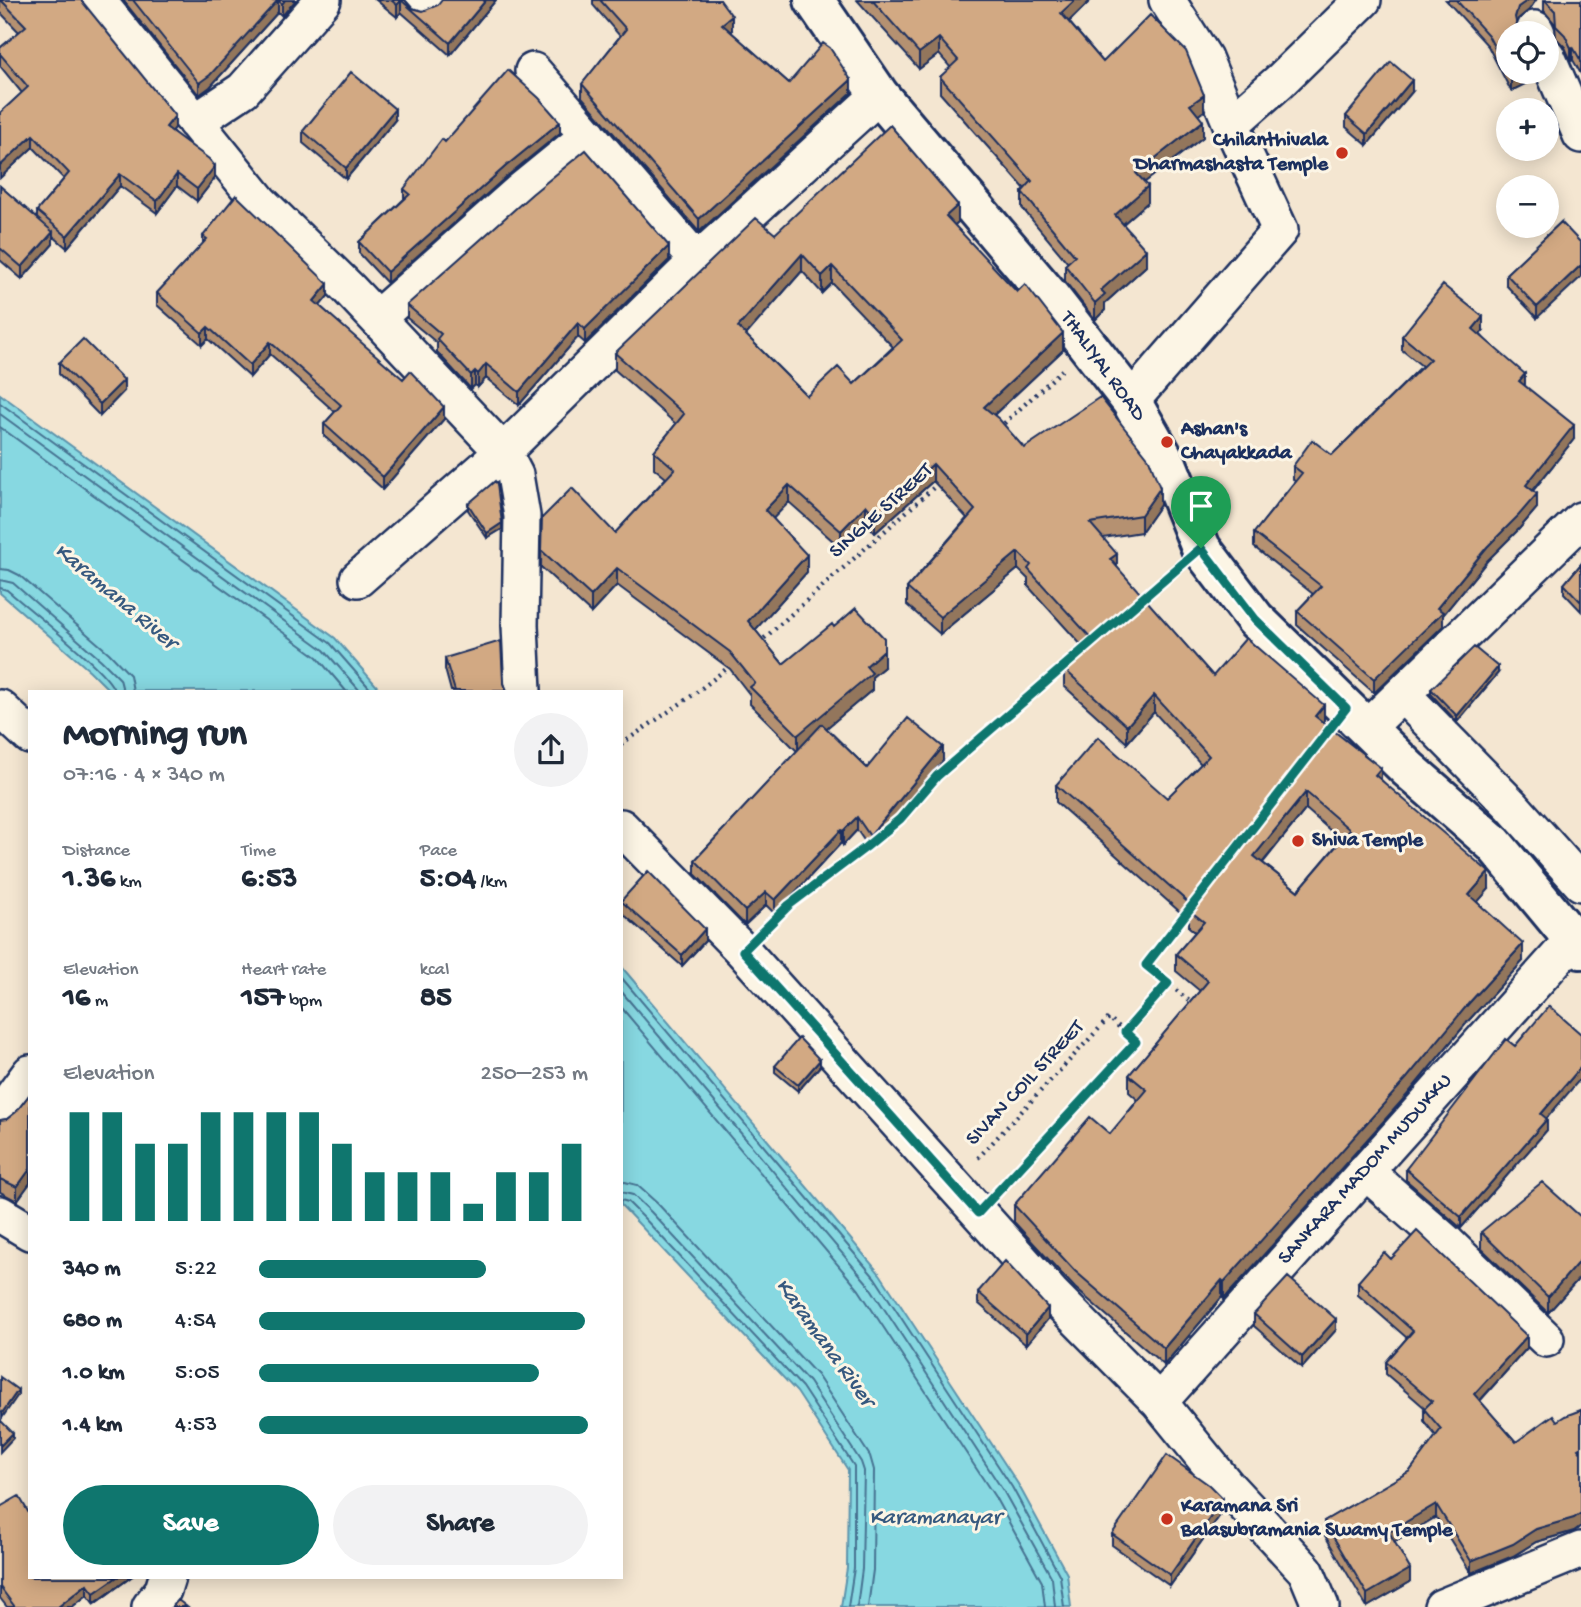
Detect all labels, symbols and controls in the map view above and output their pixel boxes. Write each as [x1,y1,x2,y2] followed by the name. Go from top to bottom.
[1496,21,1559,238] map controls
[1496,21,1559,84] button: locate
[1496,98,1559,161] button: +
[1132,129,1329,178] place label: Chilanthivala Dharmashasta Temple
[1334,145,1350,161] marker: Chilanthivala Dharmashasta Temple
[1496,175,1559,238] button: −
[1053,306,1150,427] street label: THALIYAL ROAD
[1180,418,1293,467] place label: Ashan's Chayakkada
[1159,434,1175,450] marker: Ashan's Chayakkada
[825,458,940,565] street label: SINGLE STREET
[1171,476,1231,548] pin
[1182,487,1220,525] icon: arrive
[48,538,186,659] water label: Karamana River
[514,713,588,787] button: share
[63,714,247,758] text: Morning run
[63,762,225,789] text: 07:16 · 4 × 340 m
[1312,829,1424,854] place label: Shiva Temple
[1290,833,1306,849] marker: Shiva Temple
[63,840,130,863] text: Distance
[241,840,276,863] text: Time
[420,840,457,863] text: Pace
[63,863,115,898] text: 1.36
[241,863,297,898] text: 6:53
[420,863,476,898] text: 5:04
[115,871,142,894] text: km
[476,871,507,894] text: /km
[63,959,139,982] text: Elevation
[241,959,326,982] text: Heart rate
[420,959,449,982] text: kcal
[63,982,90,1017] text: 16
[241,982,285,1017] text: 157
[420,982,452,1017] text: 85
[90,990,108,1013] text: m
[285,990,322,1013] text: bpm
[961,1015,1091,1152] street label: SIVAN COIL STREET
[63,1061,154,1088] text: Elevation
[480,1061,588,1088] text: 250–253 m
[1273,1069,1459,1271] street label: SANKARA MADOM MUDUKKU
[63,1256,121,1283] text: 340 m
[175,1256,217,1283] text: 5:22
[768,1274,882,1416] water label: Karamana River
[63,1308,122,1335] text: 680 m
[175,1308,216,1335] text: 4:54
[63,1360,125,1387] text: 1.0 km
[175,1360,219,1387] text: 5:05
[63,1412,122,1439] text: 1.4 km
[175,1412,217,1439] text: 4:53
[63,1485,319,1565] button: Save
[333,1485,588,1565] button: Share
[1180,1495,1454,1544] place label: Karamana Sri Balasubramania Swamy Temple
[869,1505,1006,1532] water label: Karamanayar
[1159,1511,1175,1527] marker: Karamana Sri Balasubramania Swamy Temple

